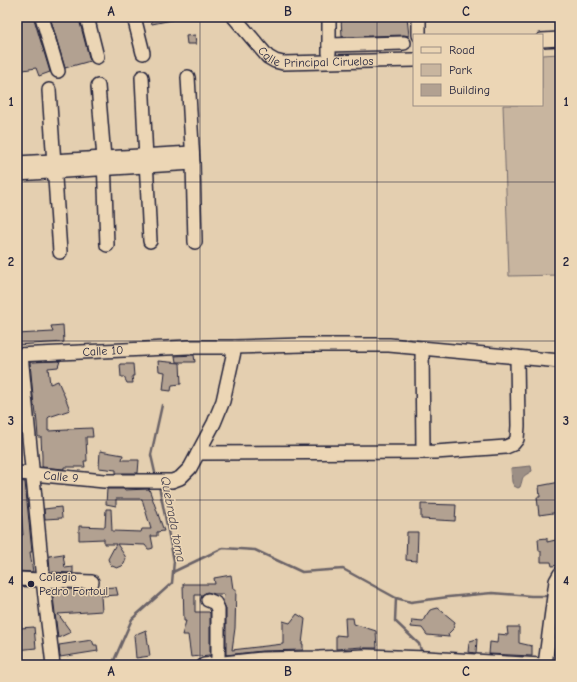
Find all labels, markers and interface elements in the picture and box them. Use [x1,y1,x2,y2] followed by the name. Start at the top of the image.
[107,4,115,19] text: A
[284,4,292,19] text: B
[462,4,470,19] text: C
[413,34,543,106] legend
[449,43,475,57] text: Road
[255,44,374,70] street label: Calle Principal Ciruelos
[449,63,472,77] text: Park
[449,83,490,97] text: Building
[8,94,14,109] text: 1
[563,94,569,109] text: 1
[8,254,14,269] text: 2
[563,254,569,269] text: 2
[82,343,124,359] street label: Calle 10
[8,413,14,428] text: 3
[563,413,569,428] text: 3
[43,468,79,485] street label: Calle 9
[158,475,189,564] water label: Quebrada toma
[39,570,108,598] place label: Colegio Pedro Fortoul
[8,573,14,588] text: 4
[563,573,569,588] text: 4
[26,579,36,589] marker: Colegio Pedro Fortoul
[107,664,115,679] text: A
[284,664,292,679] text: B
[462,664,470,679] text: C

